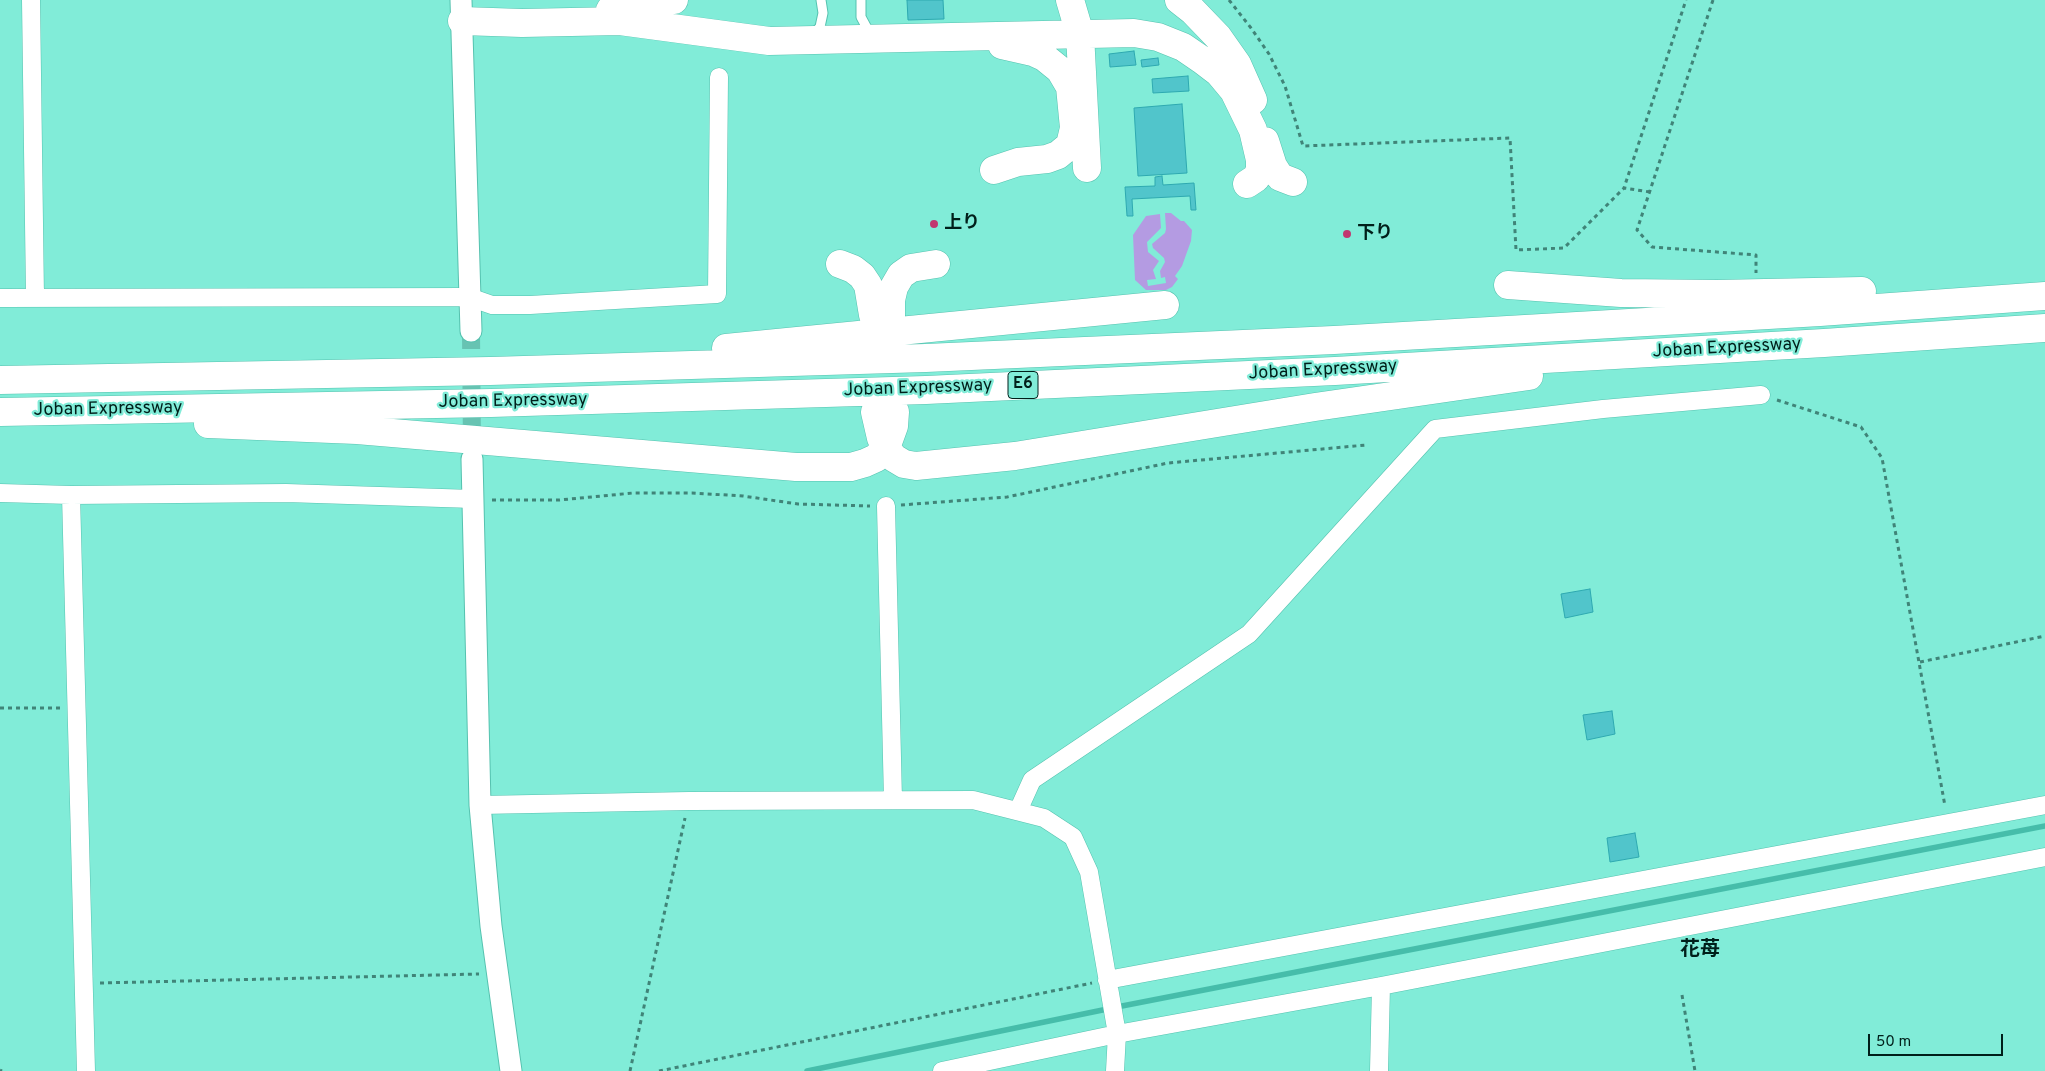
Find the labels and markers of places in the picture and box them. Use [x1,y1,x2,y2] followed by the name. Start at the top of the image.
[944,213,980,235] place label: 上り
[928,218,940,230] marker: 上り
[1357,223,1393,245] place label: 下り
[1341,228,1353,240] marker: 下り

